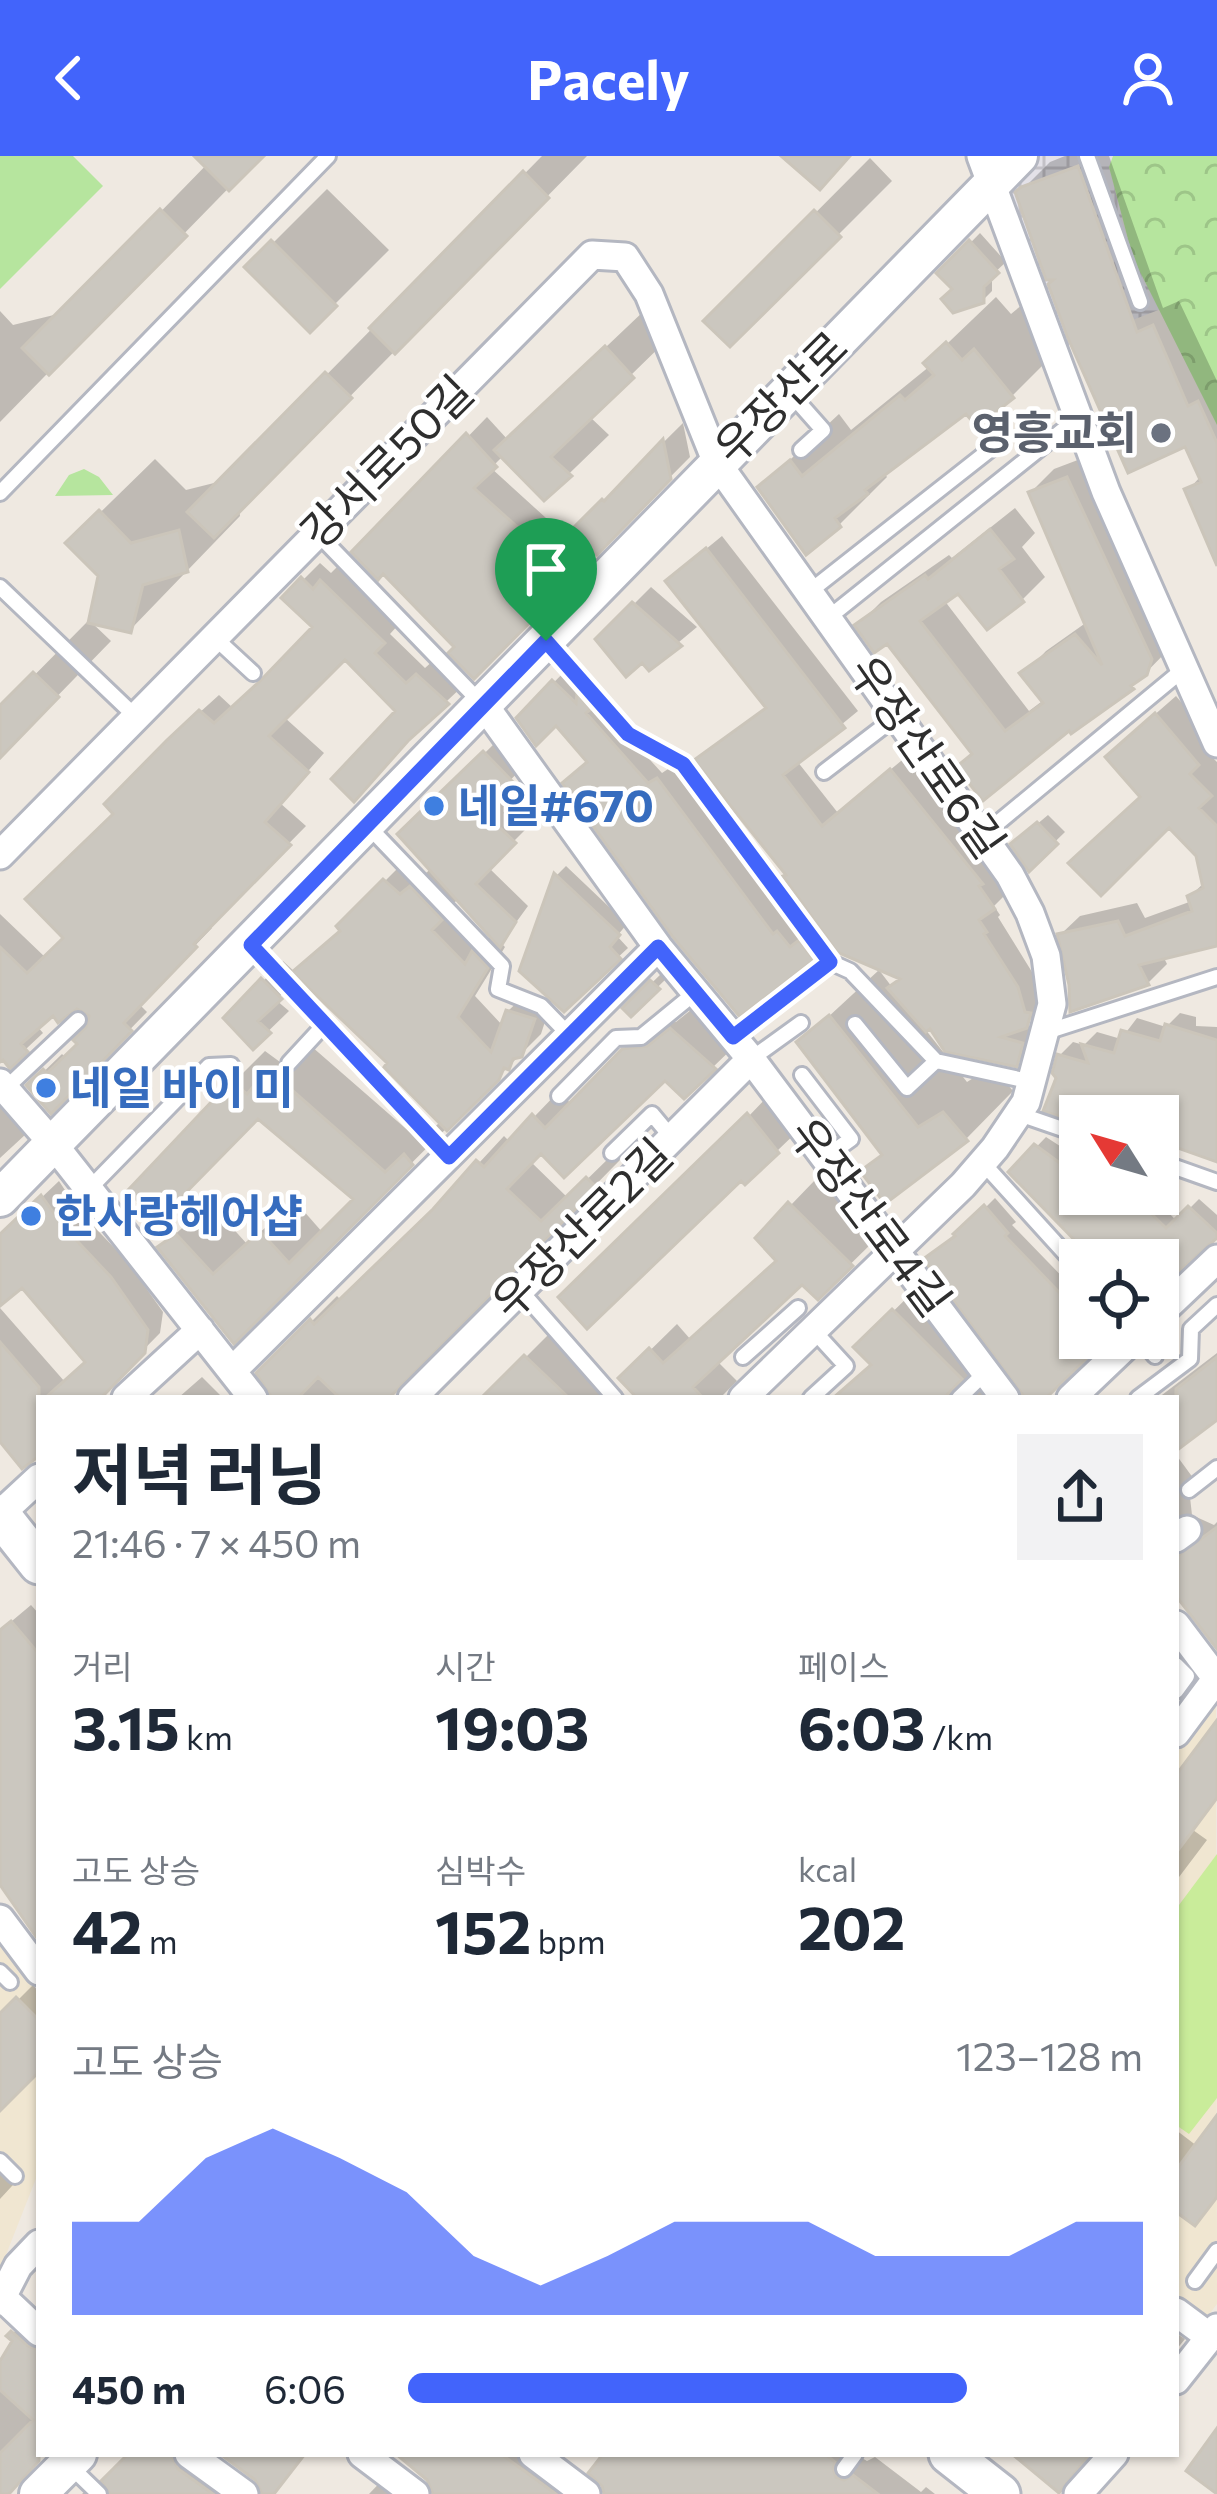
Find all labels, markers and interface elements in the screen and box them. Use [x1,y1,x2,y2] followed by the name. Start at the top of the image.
[36,45,102,111] icon: back
[527,45,690,111] text: Pacely
[1115,45,1181,111] icon: person
[701,318,857,474] street label: 우장산로
[288,363,483,558] street label: 강서로50길
[971,403,1137,458] place label: 영흥교회
[1148,420,1174,446] marker: 영흥교회
[495,518,597,641] pin
[513,536,579,602] icon: arrive
[839,644,1019,867] street label: 우장산로6길
[458,776,654,831] place label: 네일#670
[421,793,447,819] marker: 네일#670
[70,1058,294,1113] place label: 네일 바이 미
[33,1075,59,1101] marker: 네일 바이 미
[1059,1095,1179,1215] north arrow
[1059,1095,1179,1359] map controls
[780,1105,964,1325] street label: 우장산로4길
[479,1126,682,1329] street label: 우장산로2길
[55,1186,303,1241] place label: 한사랑헤어샵
[18,1203,44,1229] marker: 한사랑헤어샵
[1059,1239,1179,1359] button: locate
[72,1432,328,1513] text: 저녁 러닝
[1017,1434,1143,1560] button: share
[72,1518,361,1566] text: 21:46 · 7 × 450 m
[72,1645,133,1686] text: 거리
[435,1645,496,1686] text: 시간
[798,1645,889,1686] text: 페이스
[72,1689,180,1762] text: 3.15
[435,1689,590,1762] text: 19:03
[798,1689,925,1762] text: 6:03
[180,1716,233,1757] text: km
[925,1716,993,1757] text: /km
[798,1848,857,1889] text: kcal
[72,1849,200,1890] text: 고도 상승
[435,1849,526,1890] text: 심박수
[798,1889,905,1962] text: 202
[72,1893,143,1966] text: 42
[435,1893,531,1966] text: 152
[143,1920,178,1961] text: m
[531,1920,605,1961] text: bpm
[956,2031,1143,2079] text: 123–128 m
[72,2036,223,2084] text: 고도 상승
[72,2364,186,2412] text: 450 m
[264,2364,346,2412] text: 6:06

